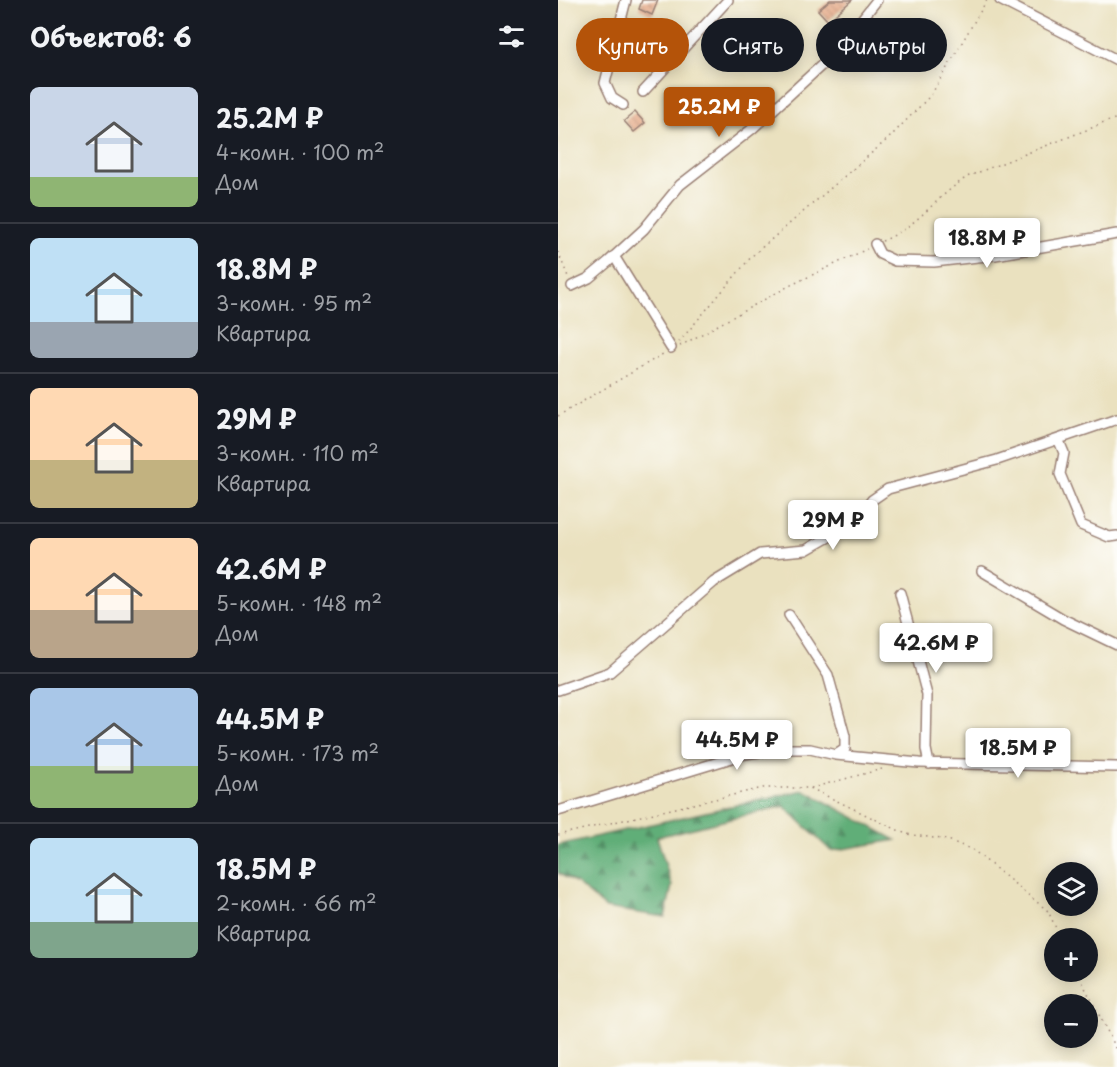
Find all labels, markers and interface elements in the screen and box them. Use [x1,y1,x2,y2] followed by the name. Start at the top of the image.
[30,17,192,56] text: Объектов: 6
[576,18,689,72] chip: Купить
[701,18,804,72] chip: Снять
[816,18,947,72] chip: Фильтры
[495,20,528,53] icon: filters
[664,87,774,138] pin: 25.2M ₽
[678,91,760,121] text: 25.2M ₽
[216,98,323,137] text: 25.2M ₽
[78,111,150,183] icon: home
[216,137,384,167] text: 4-комн. · 100 m²
[216,167,259,197] text: Дом
[932,218,1042,269] pin: 18.8M ₽
[948,222,1026,252] text: 18.8M ₽
[216,249,317,288] text: 18.8M ₽
[78,262,150,334] icon: home
[216,288,372,318] text: 3-комн. · 95 m²
[216,318,310,348] text: Квартира
[216,399,297,438] text: 29M ₽
[78,412,150,484] icon: home
[216,438,379,468] text: 3-комн. · 110 m²
[216,468,310,498] text: Квартира
[791,500,875,551] pin: 29M ₽
[802,504,864,534] text: 29M ₽
[216,549,326,588] text: 42.6M ₽
[78,562,150,634] icon: home
[216,588,382,618] text: 5-комн. · 148 m²
[216,618,259,648] text: Дом
[881,623,991,674] pin: 42.6M ₽
[894,627,978,657] text: 42.6M ₽
[216,699,324,738] text: 44.5M ₽
[78,712,150,784] icon: home
[682,720,792,771] pin: 44.5M ₽
[695,724,779,754] text: 44.5M ₽
[963,728,1073,779] pin: 18.5M ₽
[979,732,1057,762] text: 18.5M ₽
[216,738,379,768] text: 5-комн. · 173 m²
[216,768,259,798] text: Дом
[216,849,316,888] text: 18.5M ₽
[78,862,150,934] icon: home
[1044,862,1098,1048] map controls
[1044,862,1098,916] button: layers
[216,888,377,918] text: 2-комн. · 66 m²
[216,918,310,948] text: Квартира
[1044,928,1098,982] button: +
[1044,994,1098,1048] button: −

